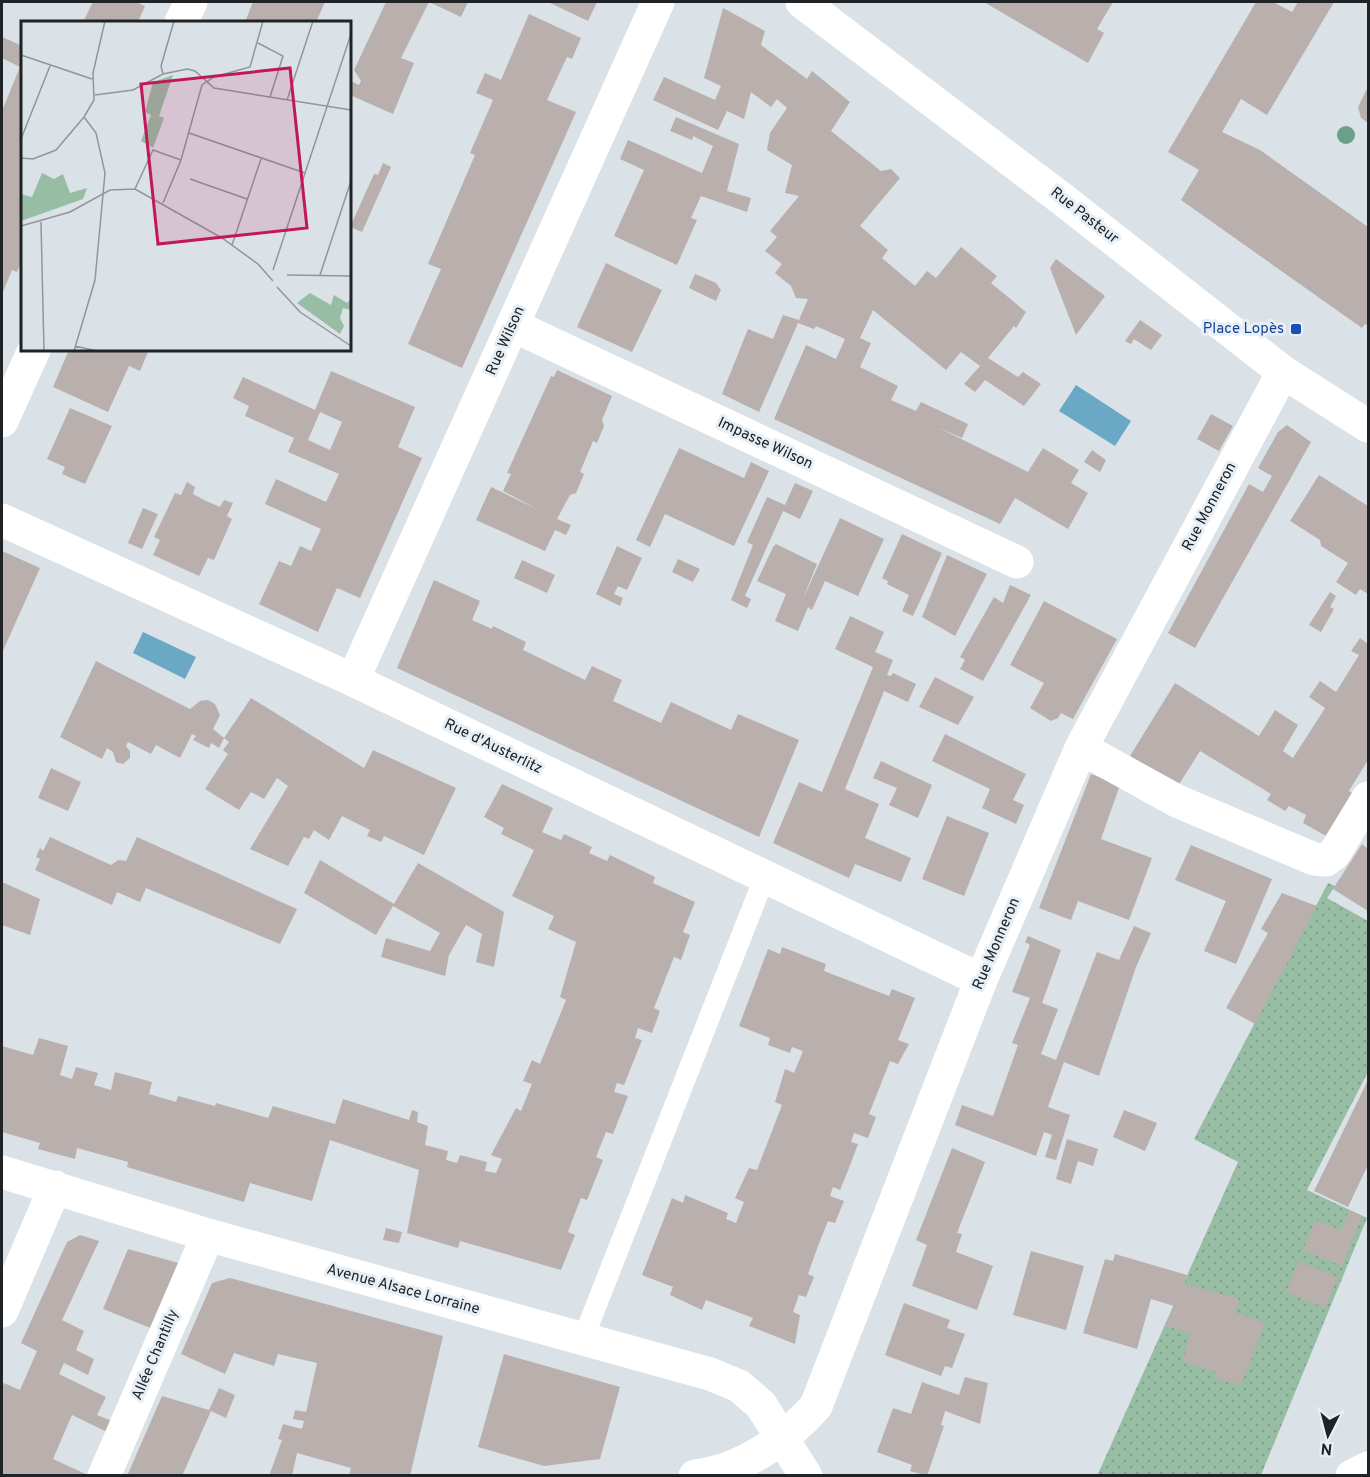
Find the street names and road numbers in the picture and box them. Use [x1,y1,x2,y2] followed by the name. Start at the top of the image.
[1046,183,1122,249] street label: Rue Pasteur
[482,304,530,378] street label: Rue Wilson
[714,414,816,474] street label: Impasse Wilson
[1179,459,1241,555] street label: Rue Monneron
[441,715,545,779] street label: Rue d'Austerlitz
[969,895,1025,993] street label: Rue Monneron
[324,1260,482,1320] street label: Avenue Alsace Lorraine
[128,1306,184,1403] street label: Allée Chantilly

